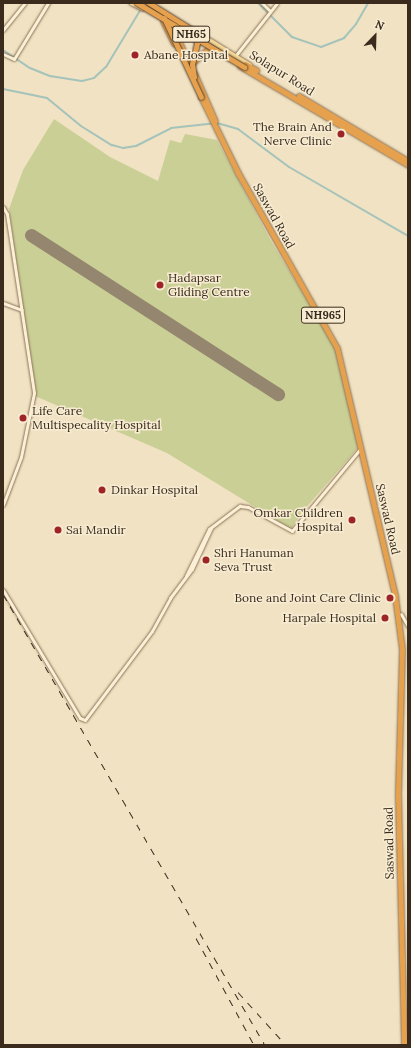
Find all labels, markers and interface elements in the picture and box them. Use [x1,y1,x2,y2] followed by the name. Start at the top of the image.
[355,16,395,56] north arrow
[373,17,386,33] text: N
[172,25,210,43] road number: NH65
[247,47,317,99] street label: Solapur Road
[144,48,228,62] place label: Abane Hospital
[129,49,141,61] marker: Abane Hospital
[253,120,332,148] place label: The Brain And Nerve Clinic
[335,128,347,140] marker: The Brain And Nerve Clinic
[250,181,298,251] street label: Saswad Road
[168,271,250,299] place label: Hadapsar Gliding Centre
[155,280,165,290] marker: Hadapsar Gliding Centre
[301,306,345,324] road number: NH965
[32,404,161,432] place label: Life Care Multispecality Hospital
[17,412,29,424] marker: Life Care Multispecality Hospital
[373,482,403,556] street label: Saswad Road
[111,483,198,497] place label: Dinkar Hospital
[96,484,108,496] marker: Dinkar Hospital
[253,506,343,534] place label: Omkar Children Hospital
[346,514,358,526] marker: Omkar Children Hospital
[66,523,126,537] place label: Sai Mandir
[53,525,63,535] marker: Sai Mandir
[214,546,294,574] place label: Shri Hanuman Seva Trust
[201,555,211,565] marker: Shri Hanuman Seva Trust
[235,591,381,605] place label: Bone and Joint Care Clinic
[384,592,396,604] marker: Bone and Joint Care Clinic
[283,611,376,625] place label: Harpale Hospital
[379,612,391,624] marker: Harpale Hospital
[381,807,397,879] street label: Saswad Road

